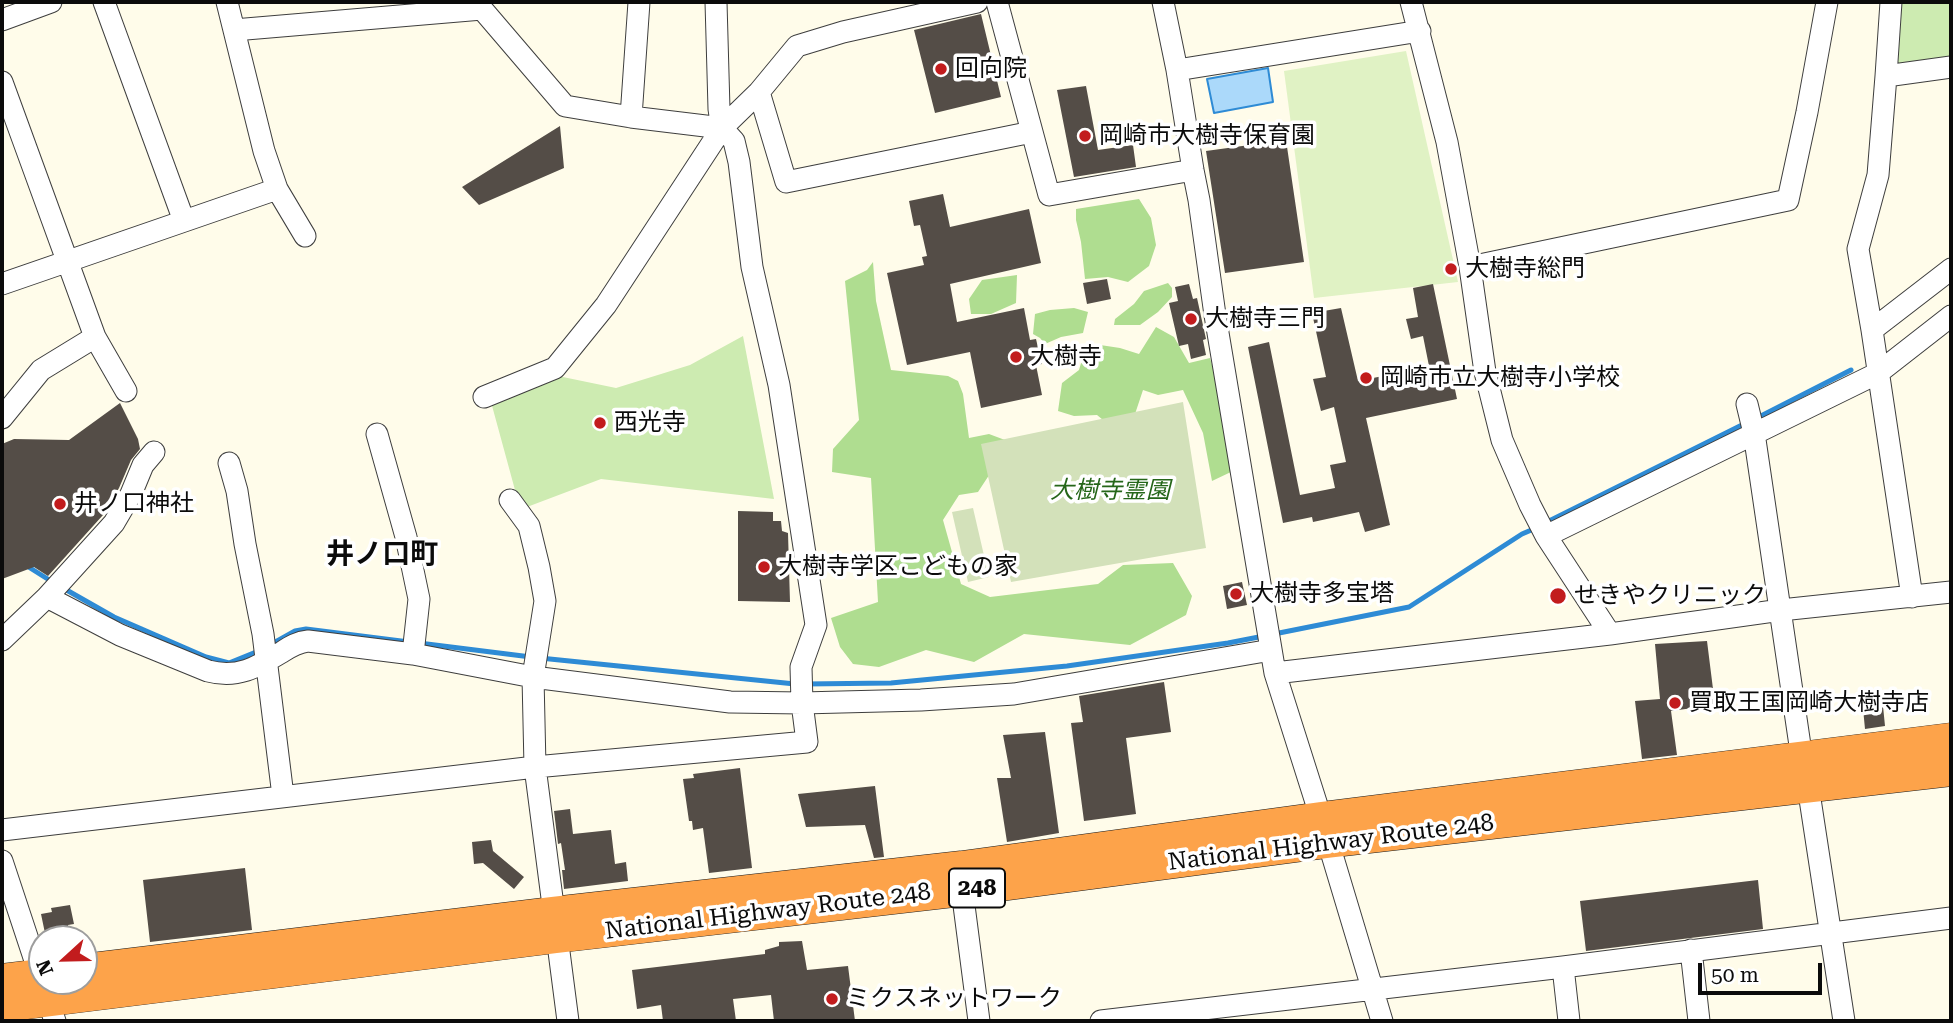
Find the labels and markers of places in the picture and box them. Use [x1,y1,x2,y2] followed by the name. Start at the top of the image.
[955,55,1027,83] place label: 回向院
[933,61,949,77] marker: 回向院
[1099,122,1315,150] place label: 岡崎市大樹寺保育園
[1077,128,1093,144] marker: 岡崎市大樹寺保育園
[1465,255,1585,283] place label: 大樹寺総門
[1443,261,1459,277] marker: 大樹寺総門
[1205,305,1325,333] place label: 大樹寺三門
[1183,311,1199,327] marker: 大樹寺三門
[1030,343,1102,371] place label: 大樹寺
[1008,349,1024,365] marker: 大樹寺
[1380,364,1620,392] place label: 岡崎市立大樹寺小学校
[1358,370,1374,386] marker: 岡崎市立大樹寺小学校
[614,409,686,437] place label: 西光寺
[592,415,608,431] marker: 西光寺
[74,490,194,518] place label: 井ノ口神社
[52,496,68,512] marker: 井ノ口神社
[778,553,1018,581] place label: 大樹寺学区こどもの家
[756,559,772,575] marker: 大樹寺学区こどもの家
[1250,580,1394,608] place label: 大樹寺多宝塔
[1574,582,1766,610] place label: せきやクリニック
[1228,586,1244,602] marker: 大樹寺多宝塔
[1548,586,1568,606] marker: せきやクリニック
[1689,689,1929,717] place label: 買取王国岡崎大樹寺店
[1667,695,1683,711] marker: 買取王国岡崎大樹寺店
[846,985,1062,1013] place label: ミクスネットワーク
[824,991,840,1007] marker: ミクスネットワーク

